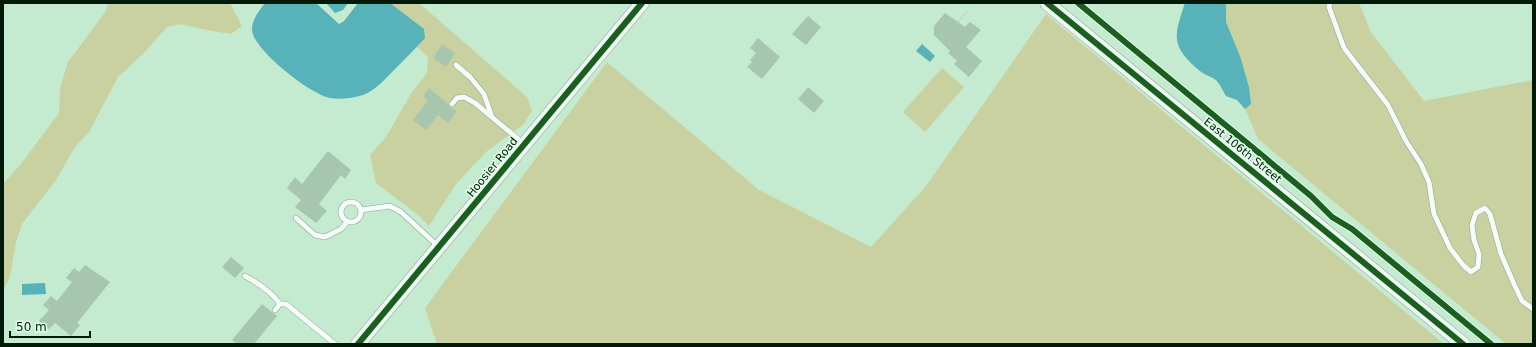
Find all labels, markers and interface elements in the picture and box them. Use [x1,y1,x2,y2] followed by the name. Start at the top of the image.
[1201,115,1285,186] street label: East 106th Street
[464,135,520,200] street label: Hoosier Road
[10,313,90,339] scale bar
[16,320,47,334] text: 50 m

